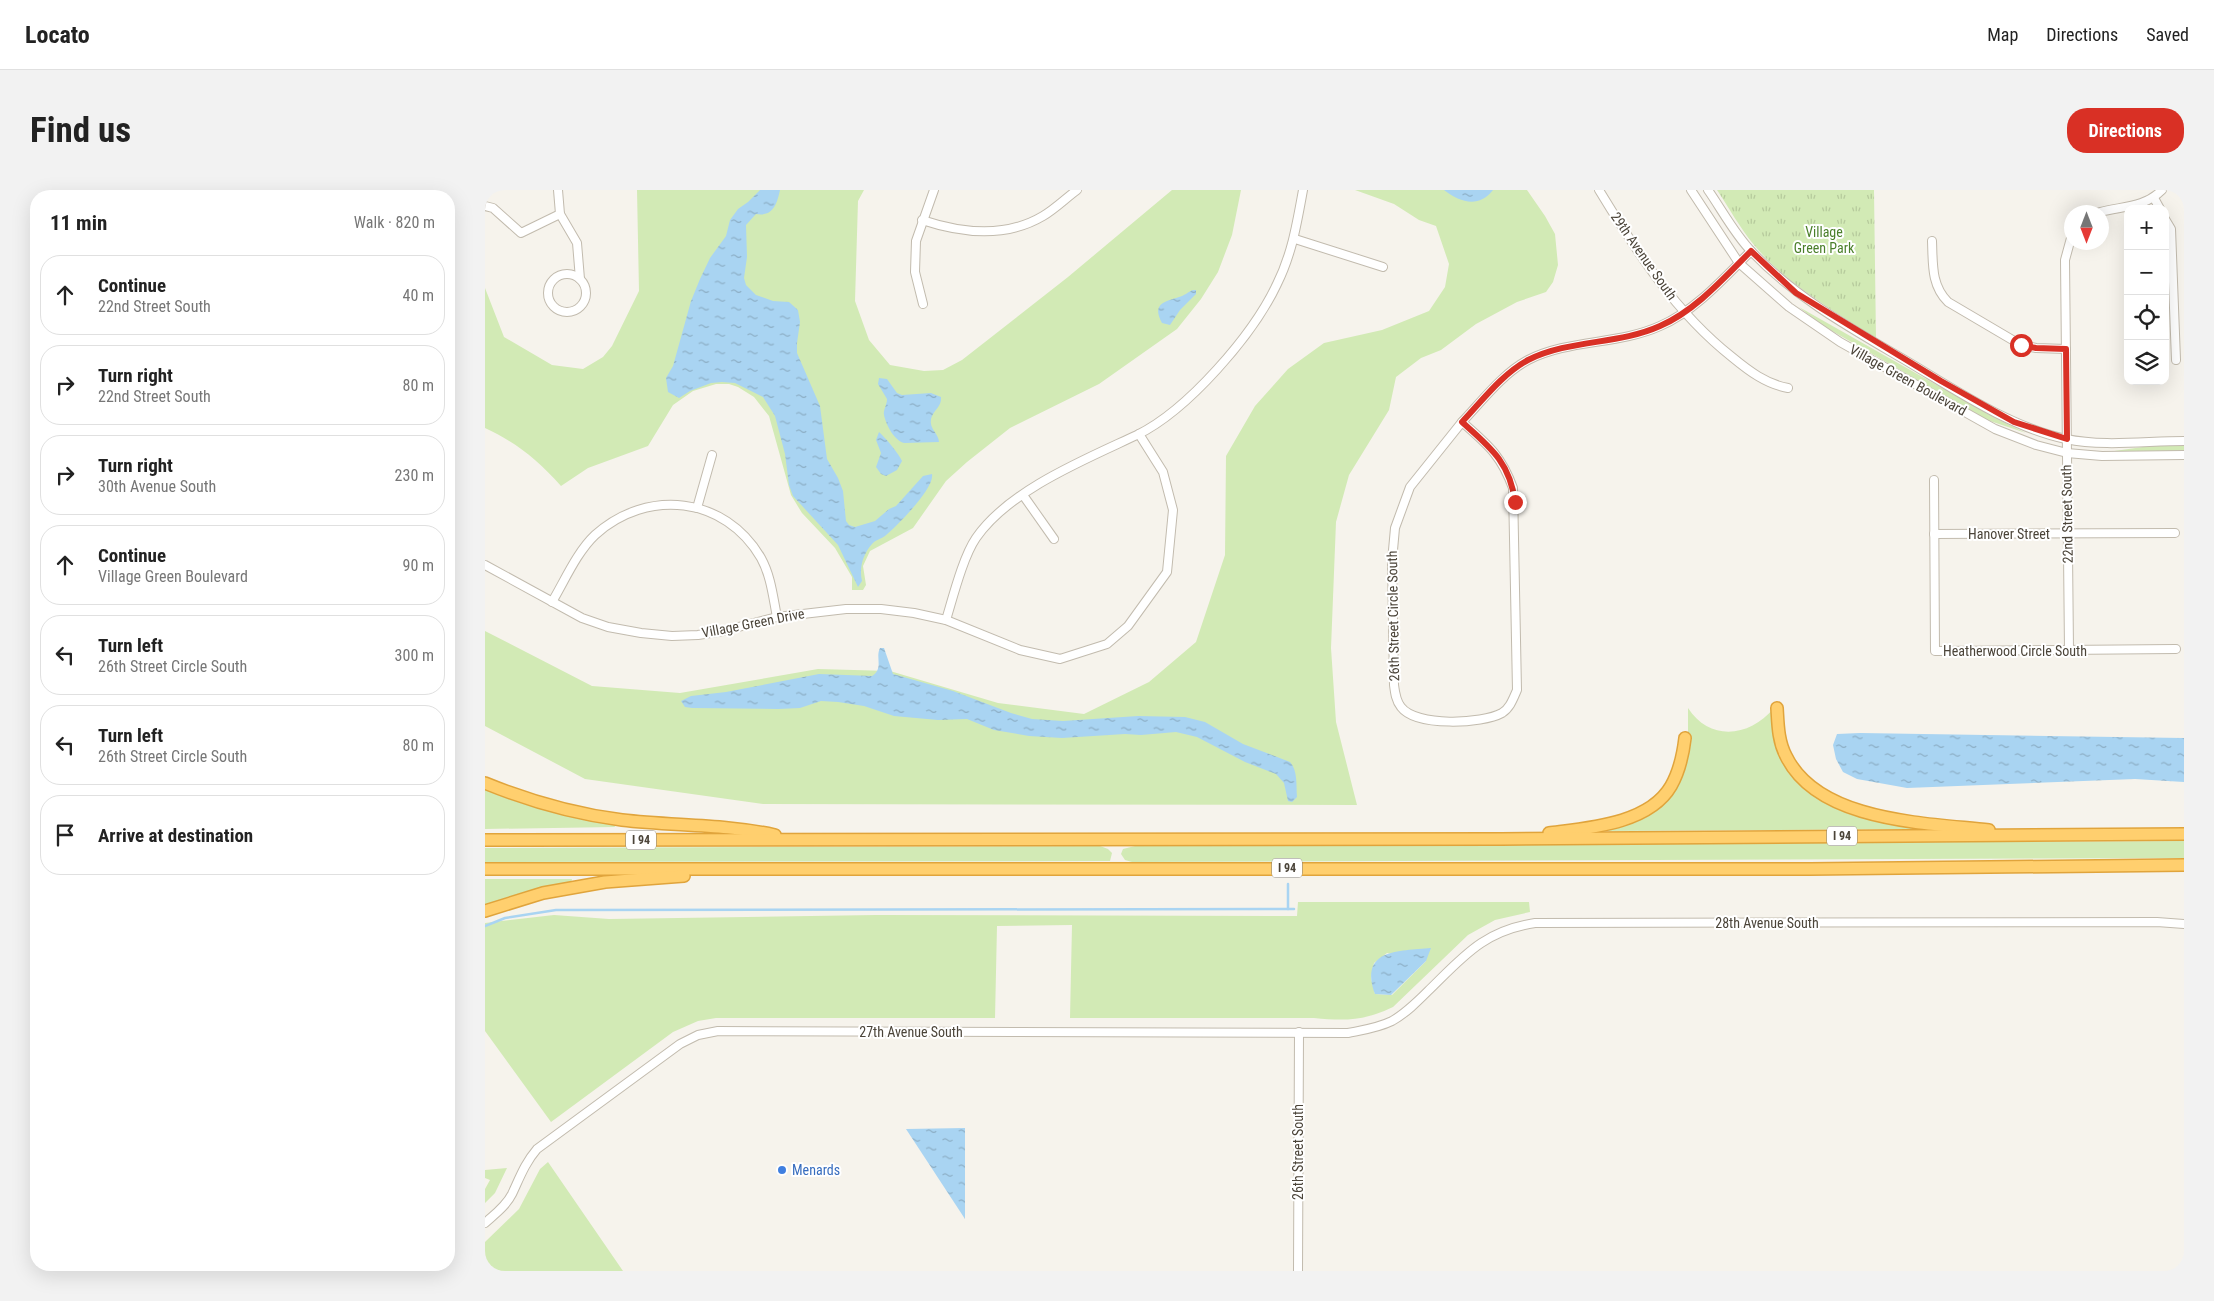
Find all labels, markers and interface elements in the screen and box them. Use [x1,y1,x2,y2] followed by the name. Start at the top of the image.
[25,21,90,49] text: Locato
[1987,24,2018,45] text: Map
[2046,24,2118,45] text: Directions
[2146,24,2189,45] text: Saved
[2067,108,2184,153] button: Directions
[30,110,131,151] text: Find us
[2064,205,2109,250] north arrow
[2124,205,2169,385] map controls
[2124,205,2169,250] button: +
[1608,209,1680,303] street label: 29th Avenue South
[50,211,107,235] text: 11 min
[354,213,435,232] text: Walk · 820 m
[1794,224,1855,256] park label: Village Green Park
[2124,250,2169,295] button: −
[98,274,166,297] text: Continue
[51,281,79,309] icon: ahead
[402,286,434,305] text: 40 m
[2124,295,2169,340] button: locate
[98,297,211,316] text: 22nd Street South
[2010,334,2033,357] route start
[2124,340,2169,385] button: layers
[1847,341,1969,419] street label: Village Green Boulevard
[98,364,173,387] text: Turn right
[51,371,79,399] icon: right
[402,376,434,395] text: 80 m
[98,387,211,406] text: 22nd Street South
[98,454,173,477] text: Turn right
[51,461,79,489] icon: right
[2058,464,2076,564] street label: 22nd Street South
[395,466,434,485] text: 230 m
[98,477,216,496] text: 30th Avenue South
[1504,491,1527,514] route end
[1968,526,2050,542] street label: Hanover Street
[98,544,166,567] text: Continue
[51,551,79,579] icon: ahead
[1384,551,1402,681] street label: 26th Street Circle South
[402,556,434,575] text: 90 m
[98,567,248,586] text: Village Green Boulevard
[700,605,806,641] street label: Village Green Drive
[98,634,163,657] text: Turn left
[51,641,79,669] icon: left
[1943,643,2087,659] street label: Heatherwood Circle South
[395,646,434,665] text: 300 m
[98,657,247,676] text: 26th Street Circle South
[98,724,163,747] text: Turn left
[51,731,79,759] icon: left
[402,736,434,755] text: 80 m
[98,747,247,766] text: 26th Street Circle South
[51,821,79,849] icon: arrive
[98,824,253,847] text: Arrive at destination
[1827,826,1857,846] road number: I 94
[626,830,656,850] road number: I 94
[1272,858,1302,878] road number: I 94
[1715,915,1819,931] street label: 28th Avenue South
[859,1024,963,1040] street label: 27th Avenue South
[1290,1104,1306,1200] street label: 26th Street South
[792,1162,840,1178] place label: Menards
[776,1164,788,1176] marker: Menards

